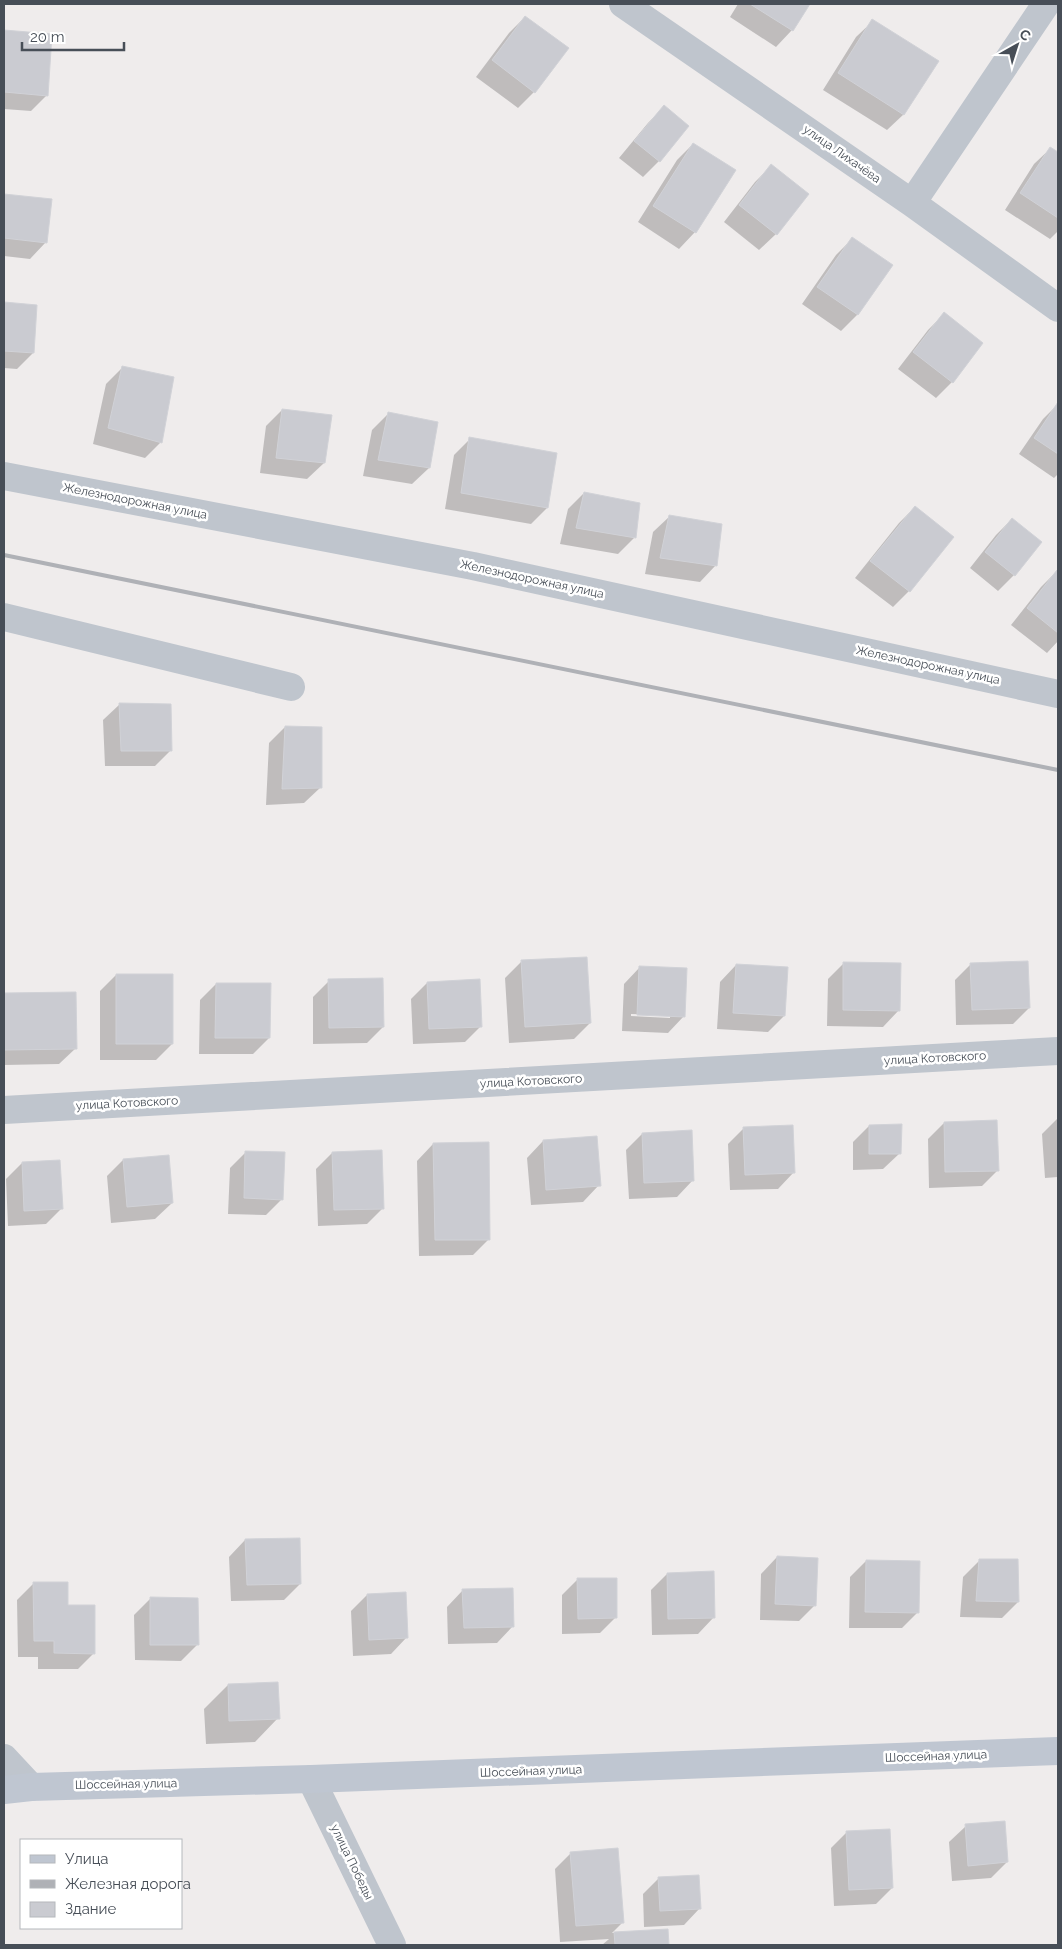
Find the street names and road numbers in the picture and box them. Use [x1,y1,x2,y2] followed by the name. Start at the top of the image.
[800,122,884,186] street label: улица Лихачёва
[62,480,208,522] street label: Железнодорожная улица
[459,557,605,601] street label: Железнодорожная улица
[855,643,1001,687] street label: Железнодорожная улица
[884,1048,986,1068] street label: улица Котовского
[480,1071,582,1091] street label: улица Котовского
[76,1093,178,1113] street label: улица Котовского
[885,1747,987,1765] street label: Шоссейная улица
[480,1762,582,1780] street label: Шоссейная улица
[75,1776,177,1792] street label: Шоссейная улица
[328,1822,376,1902] street label: улица Победы

